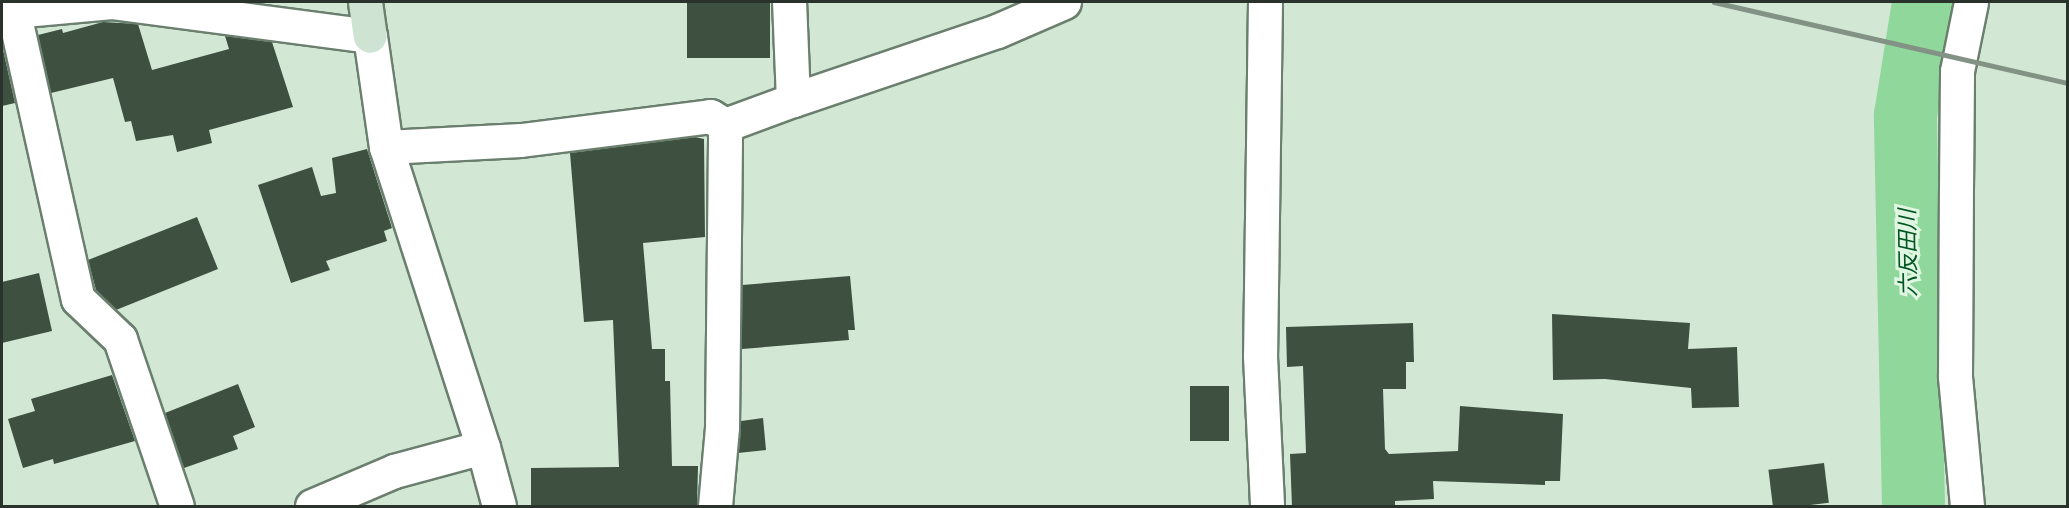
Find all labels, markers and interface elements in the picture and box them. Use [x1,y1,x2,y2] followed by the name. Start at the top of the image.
[1894,209,1922,297] water label: 六反田川

